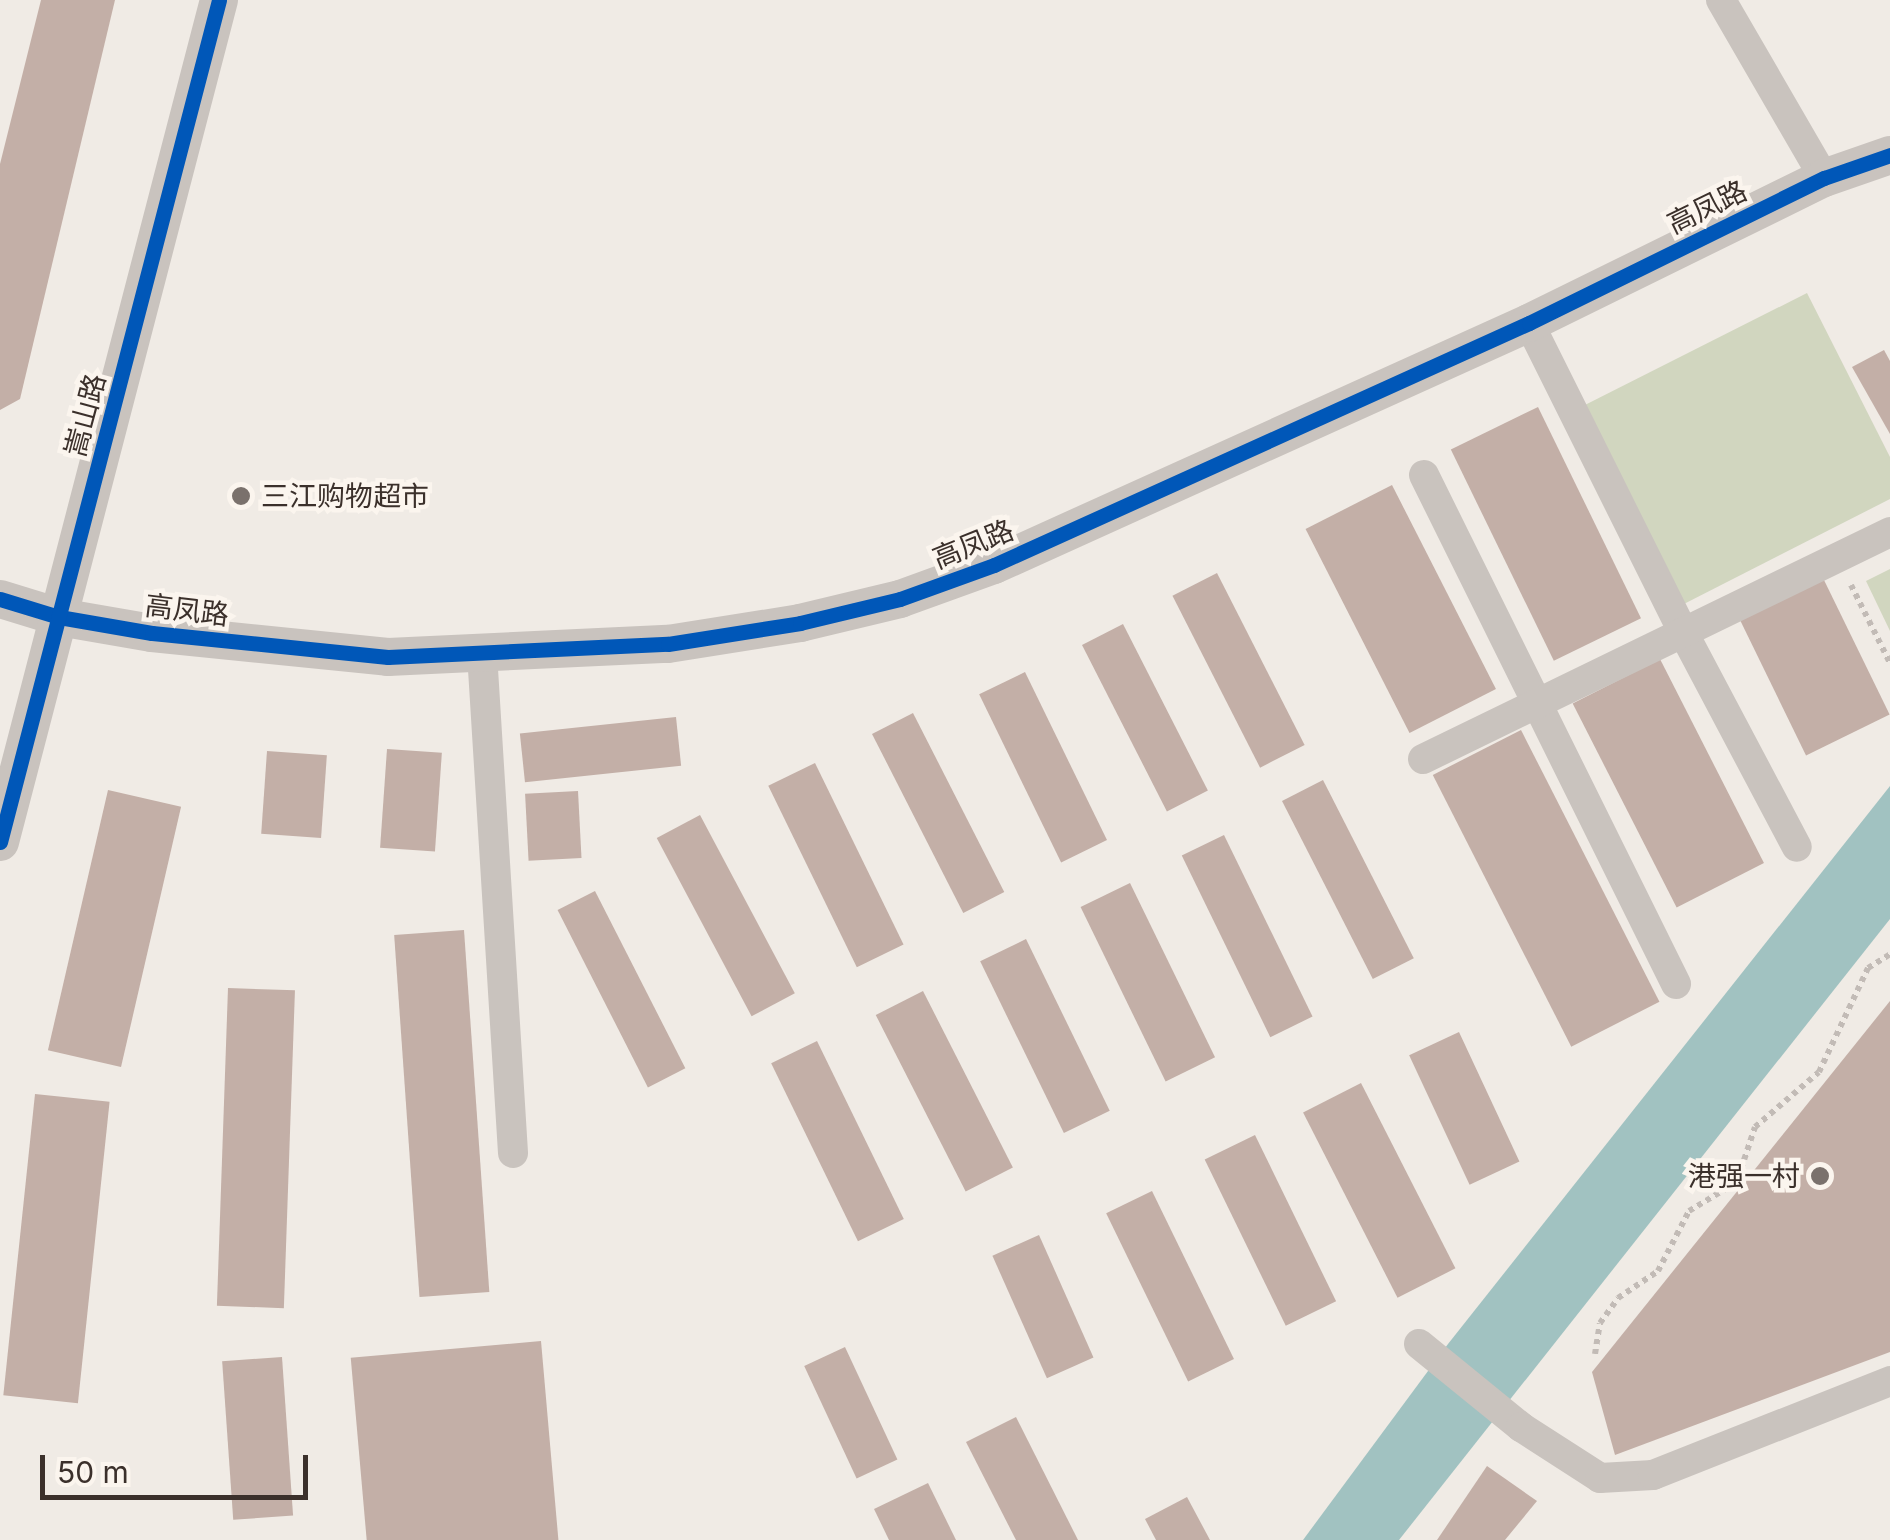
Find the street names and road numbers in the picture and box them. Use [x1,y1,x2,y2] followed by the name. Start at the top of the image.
[1662,173,1752,241] street label: 高凤路
[58,370,112,460] street label: 嵩山路
[928,513,1018,575] street label: 高凤路
[143,588,231,632] street label: 高凤路

